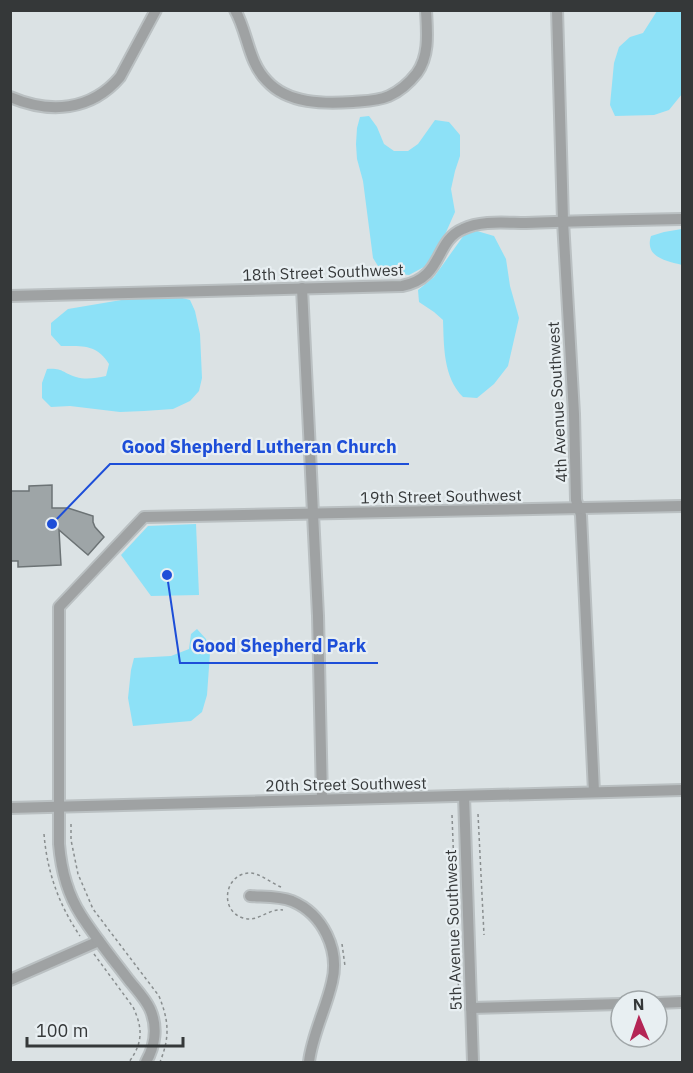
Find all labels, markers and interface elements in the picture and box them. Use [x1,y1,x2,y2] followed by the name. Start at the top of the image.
[242,259,404,285] street label: 18th Street Southwest
[543,321,571,483] street label: 4th Avenue Southwest
[110,428,409,464] callout: Good Shepherd Lutheran Church
[121,435,397,458] text: Good Shepherd Lutheran Church
[360,485,522,507] street label: 19th Street Southwest
[180,627,378,663] callout: Good Shepherd Park
[192,634,367,657] text: Good Shepherd Park
[265,773,427,795] street label: 20th Street Southwest
[440,849,466,1011] street label: 5th Avenue Southwest
[609,989,669,1049] north arrow
[632,994,645,1014] text: N
[27,1010,183,1048] scale bar
[36,1019,88,1042] text: 100 m

